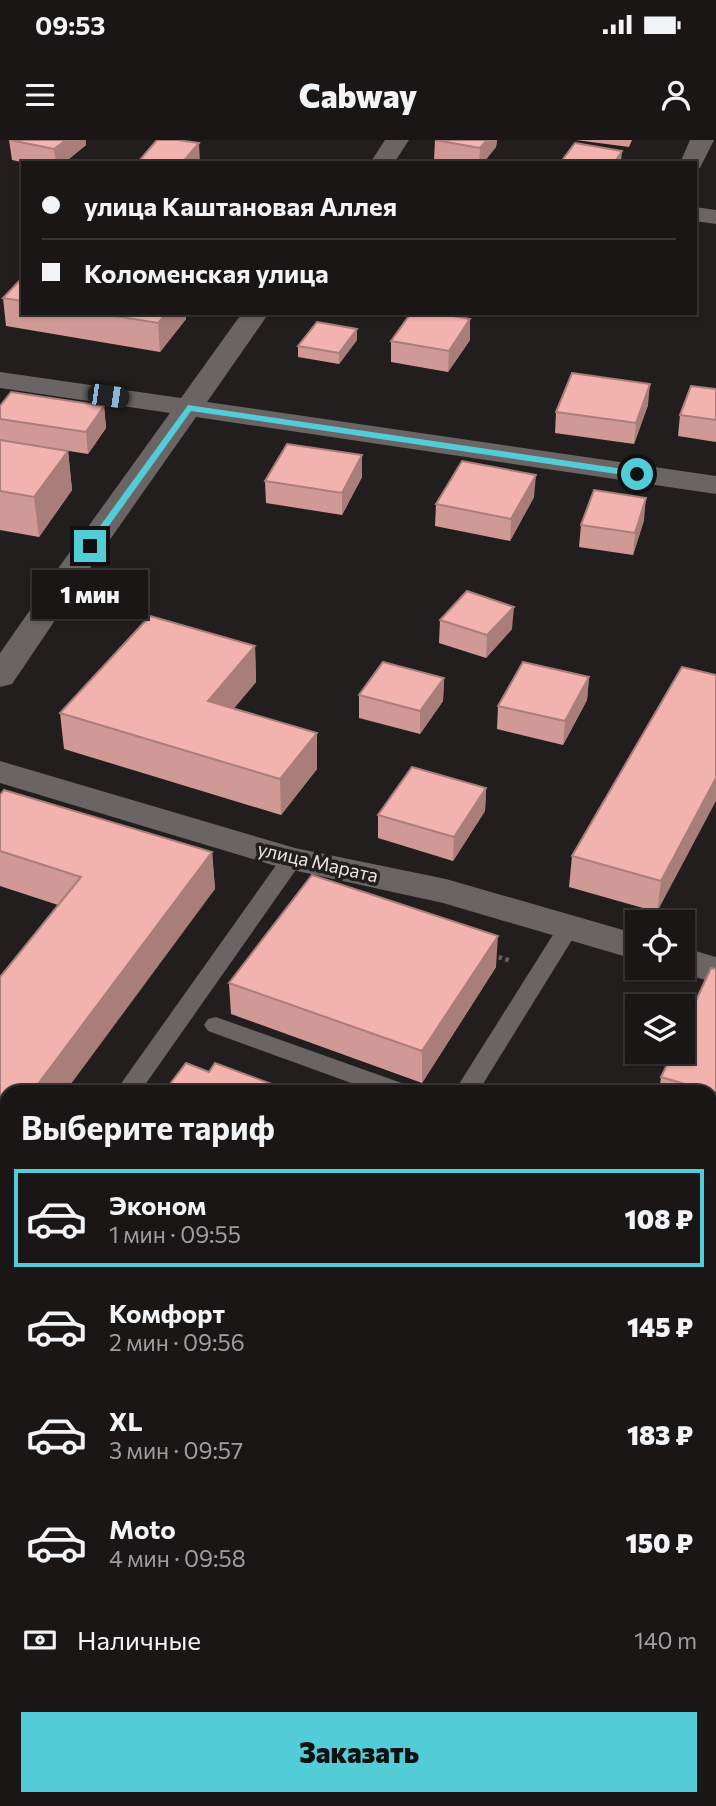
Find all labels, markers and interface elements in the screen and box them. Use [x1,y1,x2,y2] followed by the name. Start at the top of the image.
[35,9,106,40] text: 09:53
[299,75,417,115] text: Cabway
[21,76,59,114] icon: menu
[657,76,695,114] icon: person
[84,190,397,221] text: улица Каштановая Аллея
[84,257,329,288] text: Коломенская улица
[86,383,131,409] car
[621,458,653,490] route start
[74,530,106,562] route end
[32,570,148,620] callout: 1 мин
[60,580,120,608] text: 1 мин
[255,836,381,887] street label: улица Марата
[625,910,695,1064] map controls
[625,910,695,980] button: locate
[625,994,695,1064] button: layers
[21,1107,275,1147] text: Выберите тариф
[25,1187,88,1250] icon: car
[109,1189,206,1220] text: Эконом
[625,1203,693,1234] text: 108 ₽
[109,1220,241,1248] text: 1 мин · 09:55
[25,1295,88,1358] icon: car
[109,1297,225,1328] text: Комфорт
[627,1311,693,1342] text: 145 ₽
[109,1328,245,1356] text: 2 мин · 09:56
[25,1403,88,1466] icon: car
[109,1405,143,1436] text: XL
[627,1419,693,1450] text: 183 ₽
[109,1436,243,1464] text: 3 мин · 09:57
[25,1511,88,1574] icon: car
[109,1513,176,1544] text: Moto
[626,1527,693,1558] text: 150 ₽
[109,1544,246,1572] text: 4 мин · 09:58
[21,1621,59,1659] icon: cash
[77,1624,201,1655] text: Наличные
[634,1626,697,1654] text: 140 m
[21,1712,697,1792] button: Заказать

